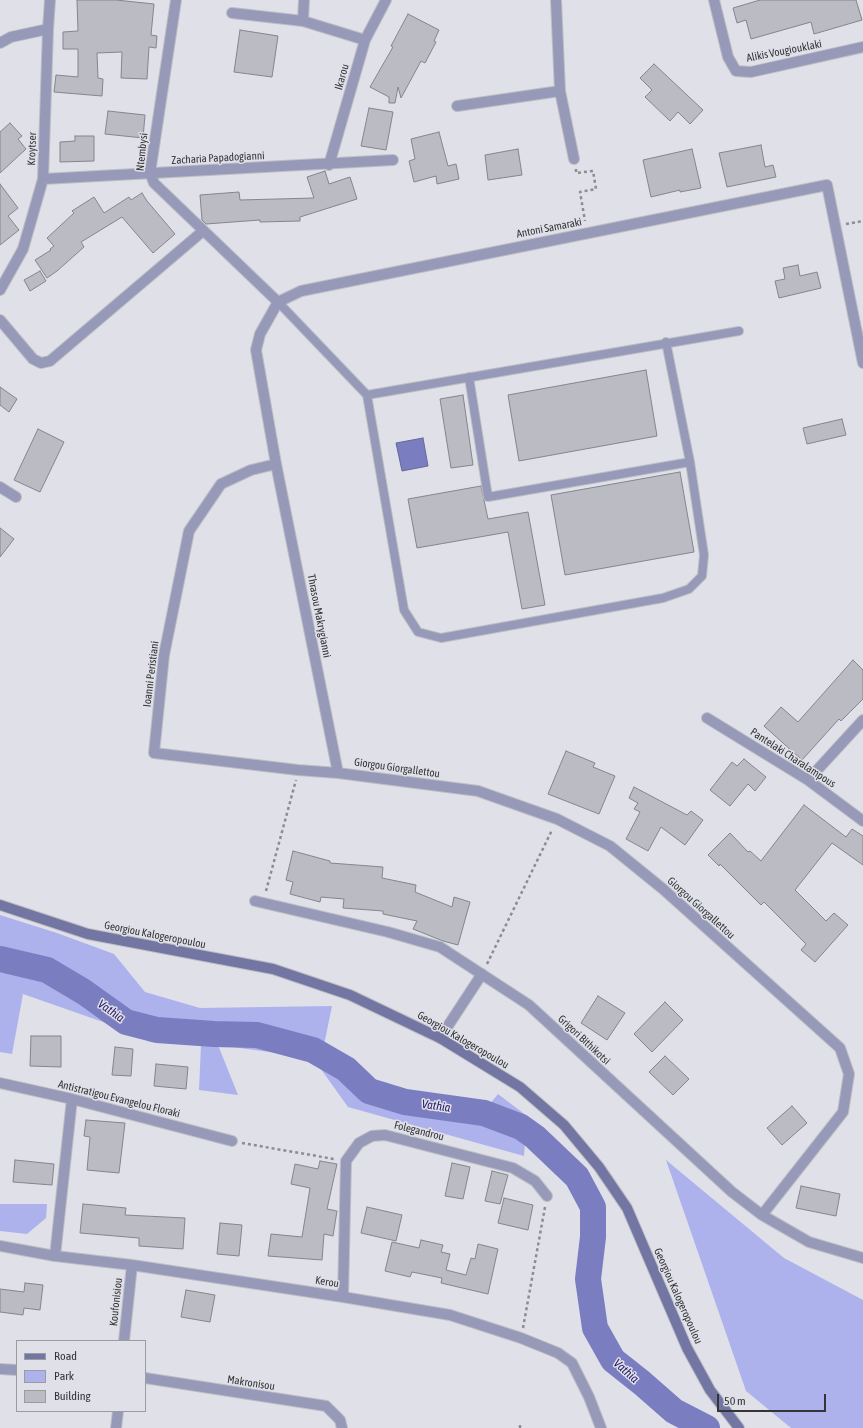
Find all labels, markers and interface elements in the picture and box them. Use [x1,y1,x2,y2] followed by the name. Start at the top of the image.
[745,37,823,65] street label: Alikis Vougiouklaki
[332,62,352,92] street label: Ikarou
[25,132,39,166] street label: Kroytser
[133,132,151,172] street label: Ntembysi
[171,149,265,167] street label: Zacharia Papadogianni
[515,215,583,241] street label: Antoni Samaraki
[304,573,334,659] street label: Thrasou Makrygianni
[140,640,162,708] street label: Ioanni Peristiani
[748,725,838,791] street label: Pantelaki Charalampous
[353,755,441,781] street label: Giorgou Giorgallettou
[664,874,738,942] street label: Giorgou Giorgallettou
[103,919,207,951] street label: Georgiou Kalogeropoulou
[95,997,127,1025] water label: Vathia
[415,1008,511,1072] street label: Georgiou Kalogeropoulou
[555,1012,613,1068] street label: Grigori Bithikotsi
[57,1077,181,1121] street label: Antistratigou Evangelou Floraki
[421,1097,451,1115] water label: Vathia
[393,1118,445,1144] street label: Folegandrou
[651,1246,705,1346] street label: Georgiou Kalogeropoulou
[314,1274,340,1290] street label: Kerou
[107,1277,125,1327] street label: Koufonisiou
[16,1340,146,1412] legend
[54,1349,77,1363] text: Road
[611,1356,641,1386] water label: Vathia
[54,1369,74,1383] text: Park
[226,1373,276,1393] street label: Makronisou
[719,1386,828,1412] scale bar
[54,1389,91,1403] text: Building
[724,1394,746,1408] text: 50 m

